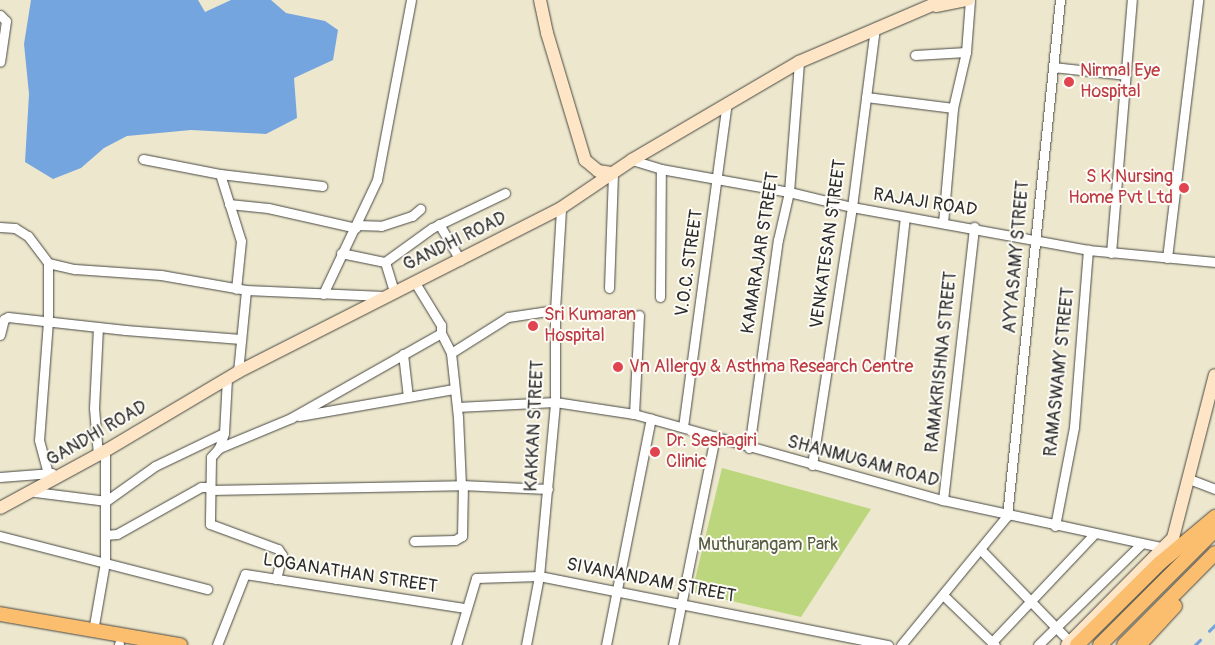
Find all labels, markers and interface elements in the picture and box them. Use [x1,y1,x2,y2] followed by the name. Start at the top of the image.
[1080,61,1160,104] place label: Nirmal Eye Hospital
[1062,75,1076,89] marker: Nirmal Eye Hospital
[806,158,852,330] street label: VENKATESAN STREET
[1068,167,1173,210] place label: S K Nursing Home Pvt Ltd
[738,171,784,335] street label: KAMARAJAR STREET
[1000,180,1034,334] street label: AYYASAMY STREET
[1177,181,1191,195] marker: S K Nursing Home Pvt Ltd
[872,184,978,222] street label: RAJAJI ROAD
[400,208,510,276] street label: GANDHI ROAD
[672,208,708,318] street label: V.O.C. STREET
[922,270,962,454] street label: RAMAKRISHNA STREET
[1040,286,1080,458] street label: RAMASWAMY STREET
[544,305,636,348] place label: Sri Kumaran Hospital
[526,319,540,333] marker: Sri Kumaran Hospital
[629,356,913,378] place label: Vn Allergy & Asthma Research Centre
[521,360,549,492] street label: KAKKAN STREET
[611,360,625,374] marker: Vn Allergy & Asthma Research Centre
[43,397,151,471] street label: GANDHI ROAD
[666,431,757,474] place label: Dr. Seshagiri Clinic
[785,431,941,493] street label: SHANMUGAM ROAD
[648,445,662,459] marker: Dr. Seshagiri Clinic
[698,534,838,556] park label: Muthurangam Park
[261,550,439,598] street label: LOGANATHAN STREET
[564,554,738,608] street label: SIVANANDAM STREET

